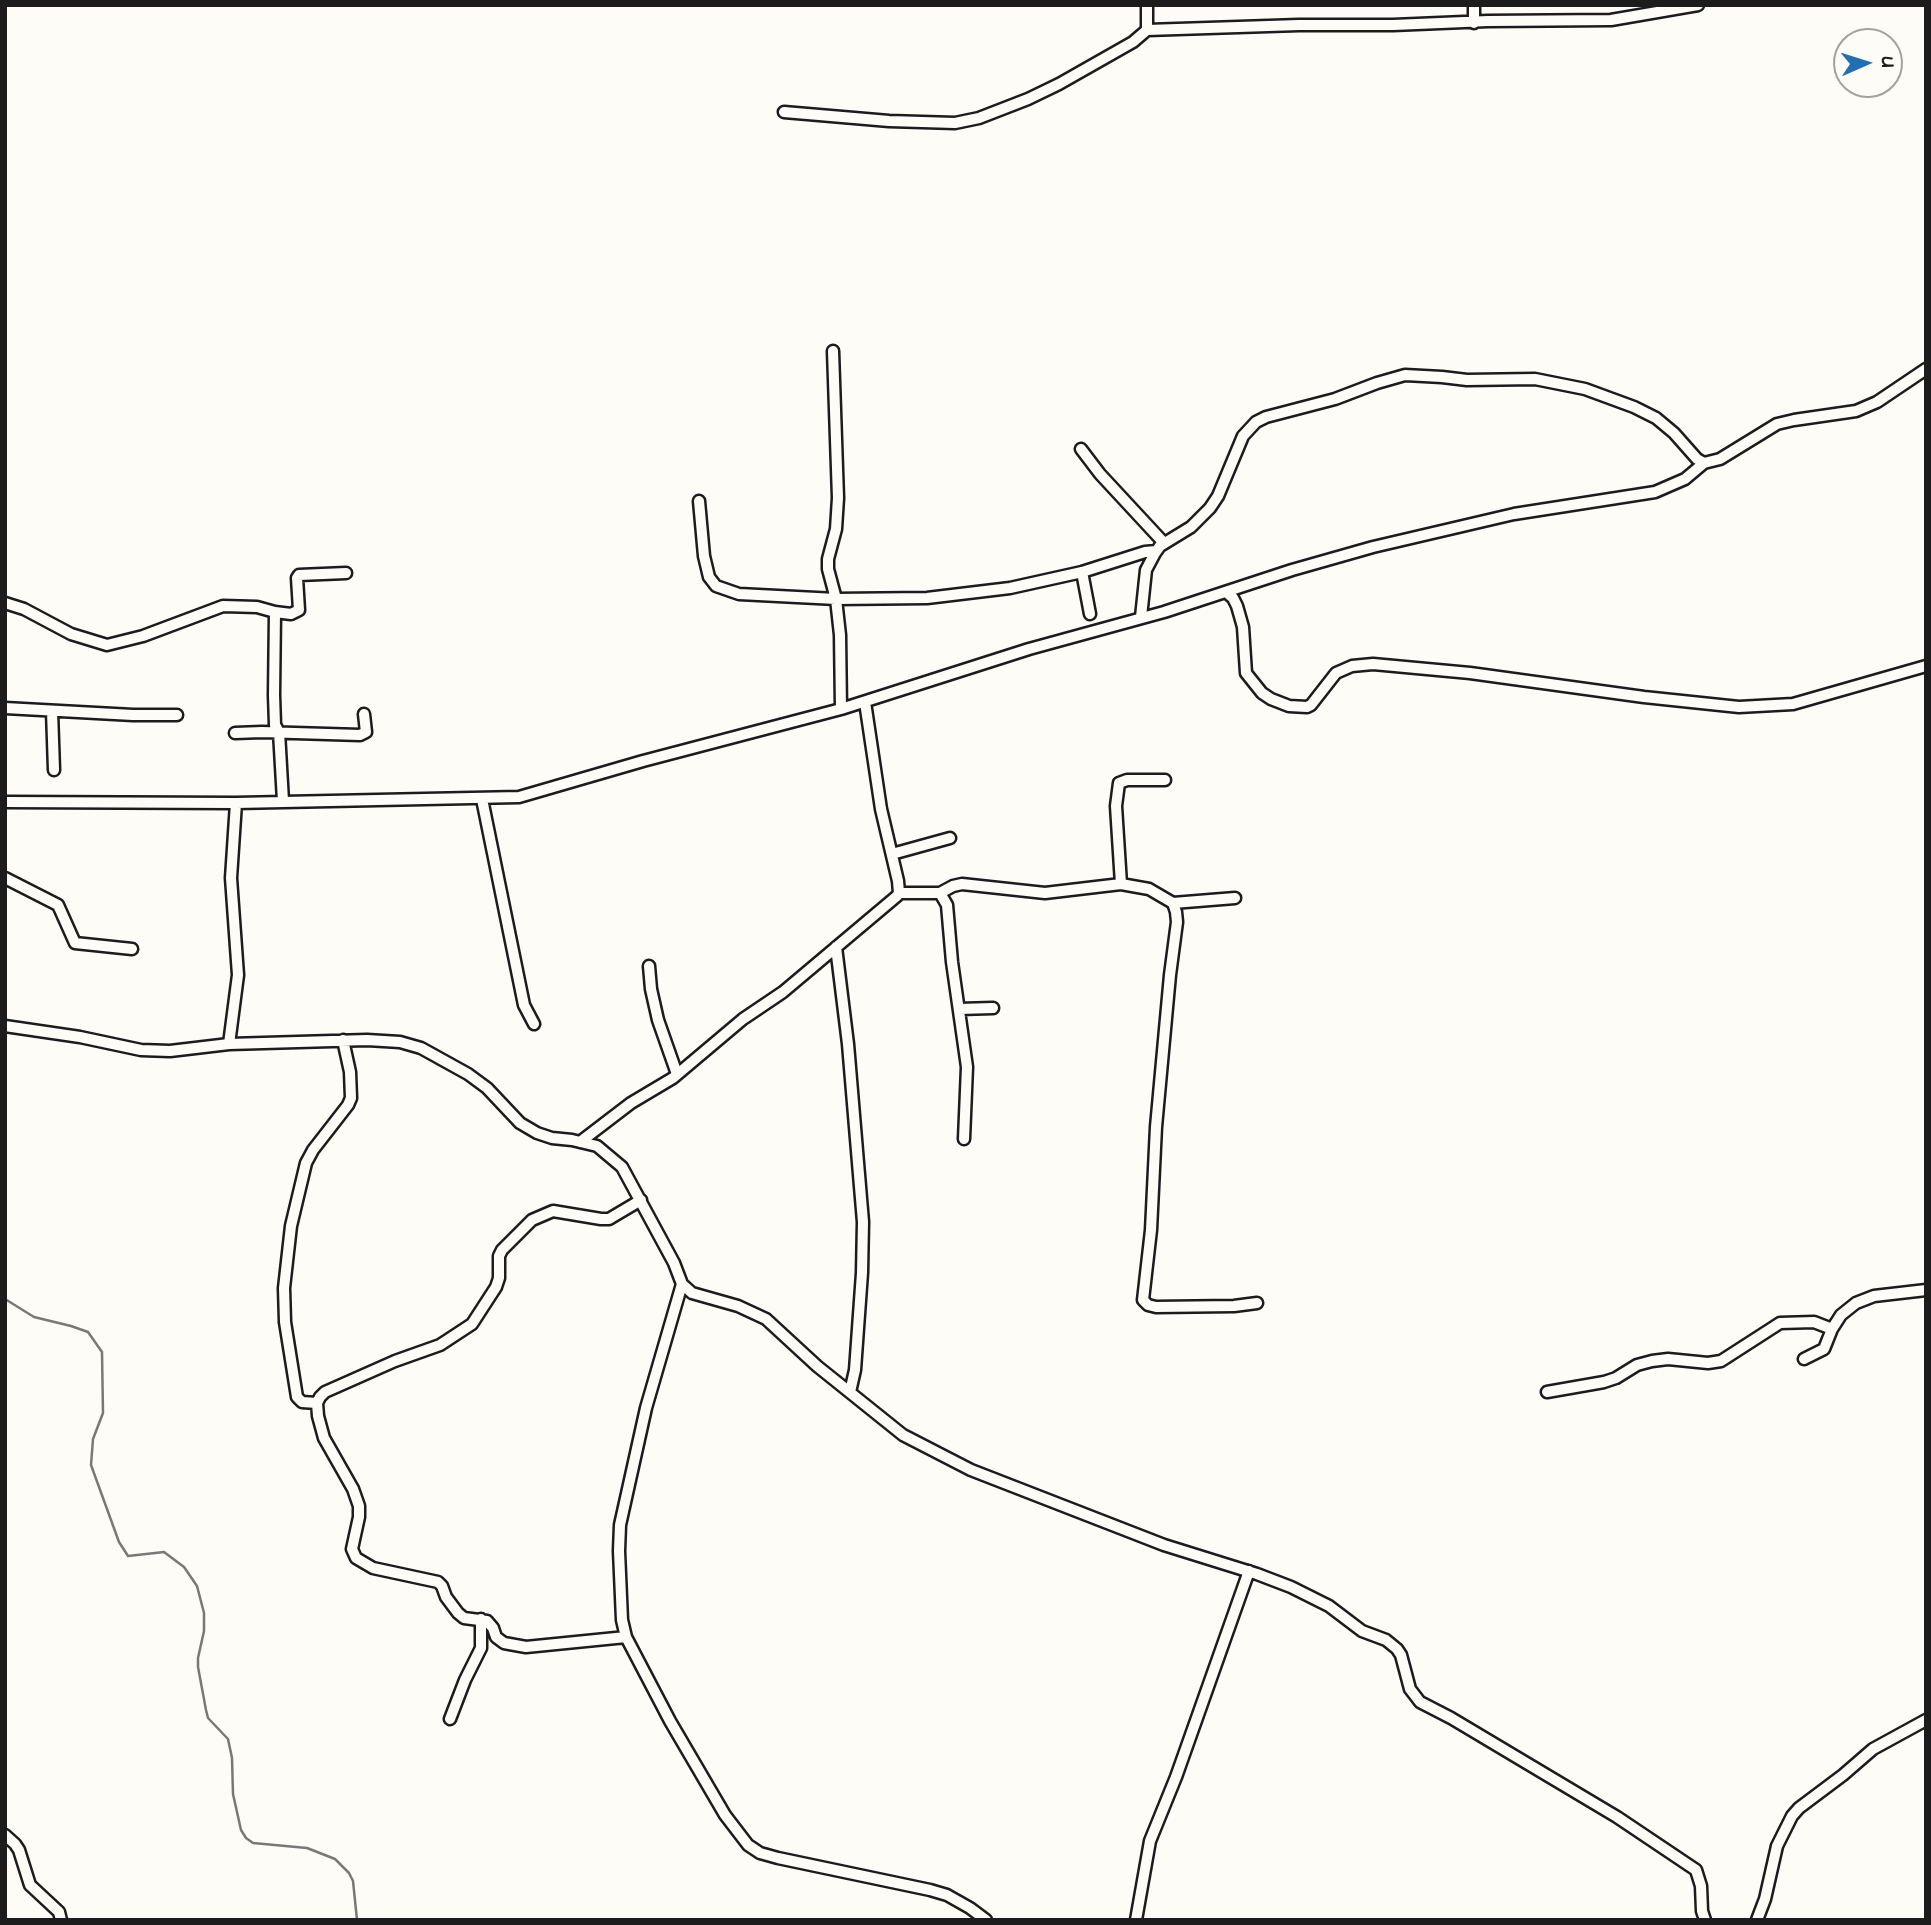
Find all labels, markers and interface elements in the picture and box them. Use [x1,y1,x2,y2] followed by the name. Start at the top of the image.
[1833,28,1903,98] north arrow
[1874,56,1901,68] text: U

